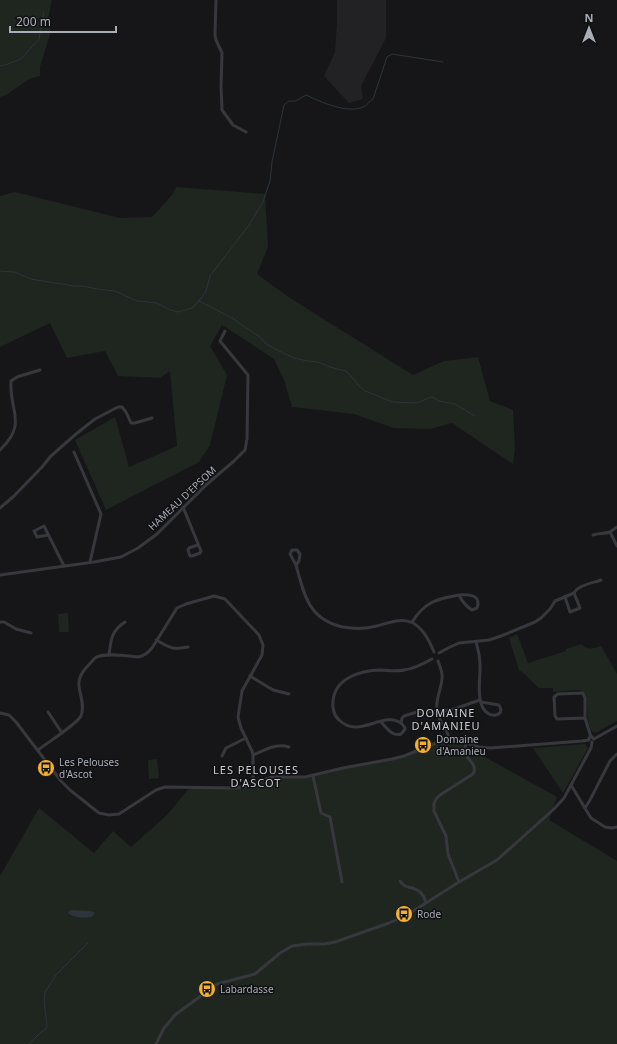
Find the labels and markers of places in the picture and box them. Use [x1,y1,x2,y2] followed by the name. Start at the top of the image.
[436,732,486,758] place label: Domaine d'Amanieu
[413,735,433,755] bus stop icon: Domaine d'Amanieu
[59,755,119,781] place label: Les Pelouses d'Ascot
[36,758,56,778] bus stop icon: Les Pelouses d'Ascot
[394,904,414,924] bus stop icon: Rode
[417,907,441,921] place label: Rode
[197,979,217,999] bus stop icon: Labardasse
[220,982,274,996] place label: Labardasse

